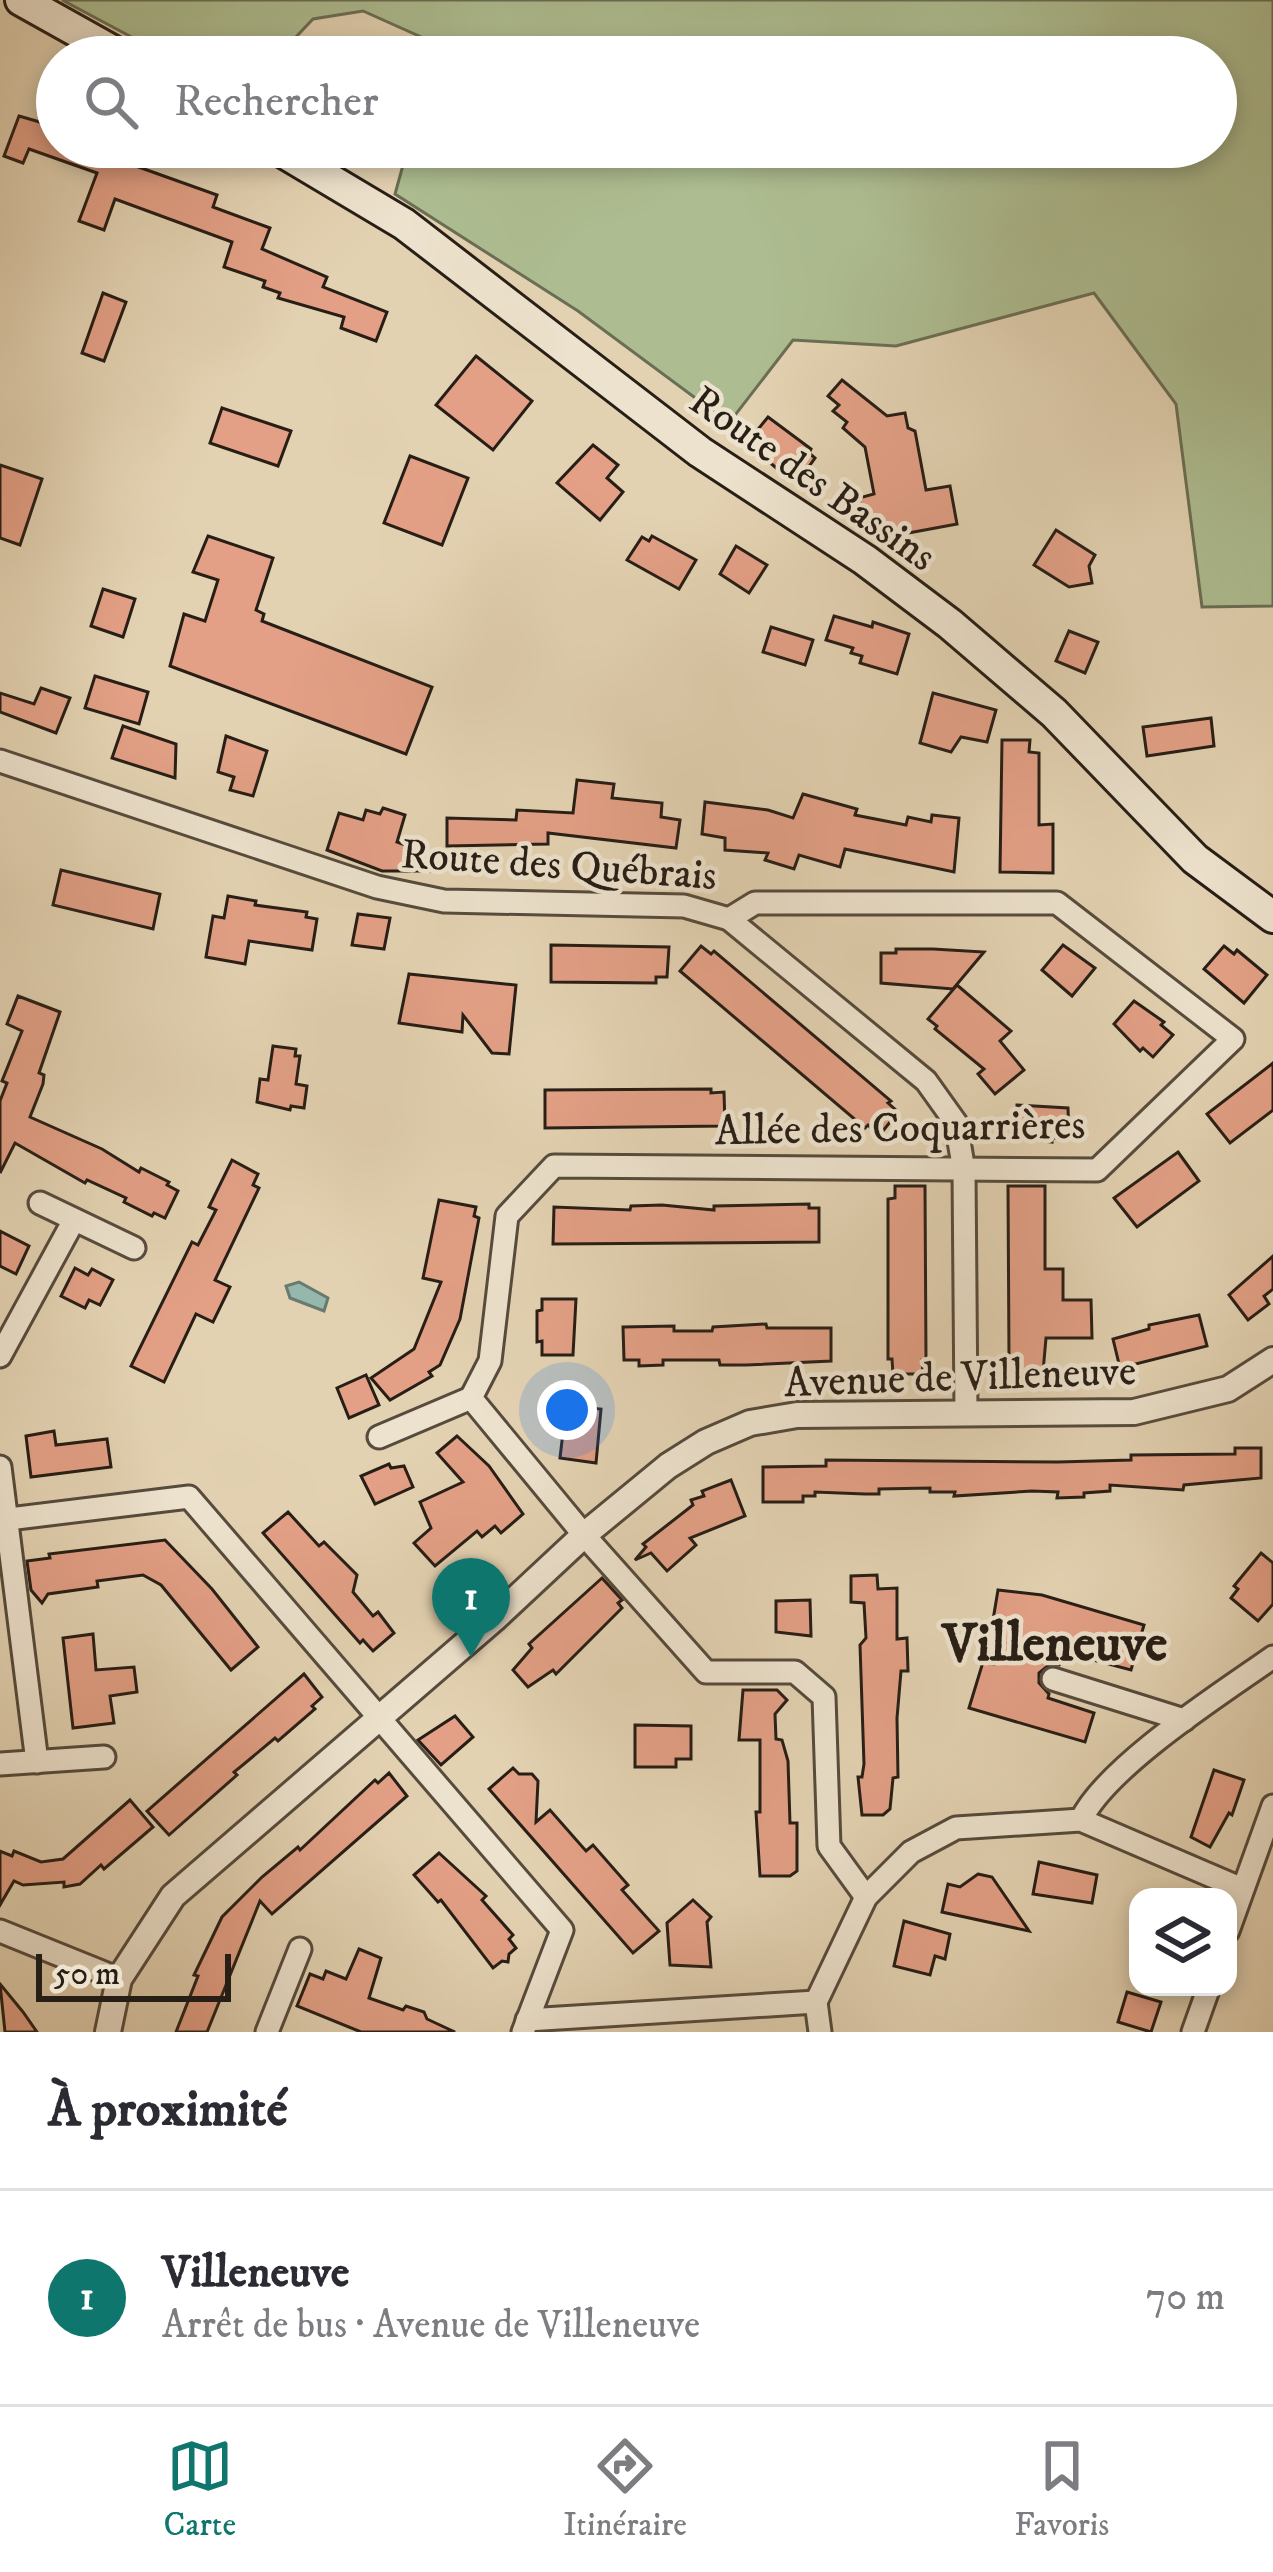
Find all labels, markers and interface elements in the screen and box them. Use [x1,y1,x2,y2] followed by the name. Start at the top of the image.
[36,36,1237,168] search box
[78,69,144,135] icon: search
[174,74,379,130] text: Rechercher
[679,375,946,584] street label: Route des Bassins
[399,829,718,903] street label: Route des Québrais
[714,1100,1086,1158] street label: Allée des Coquarrières
[783,1346,1137,1410] street label: Avenue de Villeneuve
[537,1380,597,1440] your location
[432,1558,510,1657] pin: 1
[941,1611,1167,1678] district label: Villeneuve
[1129,1888,1237,1996] map controls
[1129,1888,1237,1996] button: layers
[36,1948,231,2001] scale bar
[54,1954,120,1995] text: 50 m
[48,2078,288,2142] text: À proximité
[162,2245,349,2301] text: Villeneuve
[80,2273,94,2322] text: 1
[1146,2273,1225,2322] text: 70 m
[162,2301,700,2350] text: Arrêt de bus · Avenue de Villeneuve
[164,2433,236,2546] tab: Carte
[563,2433,687,2546] tab: Itinéraire
[1014,2433,1109,2546] tab: Favoris

